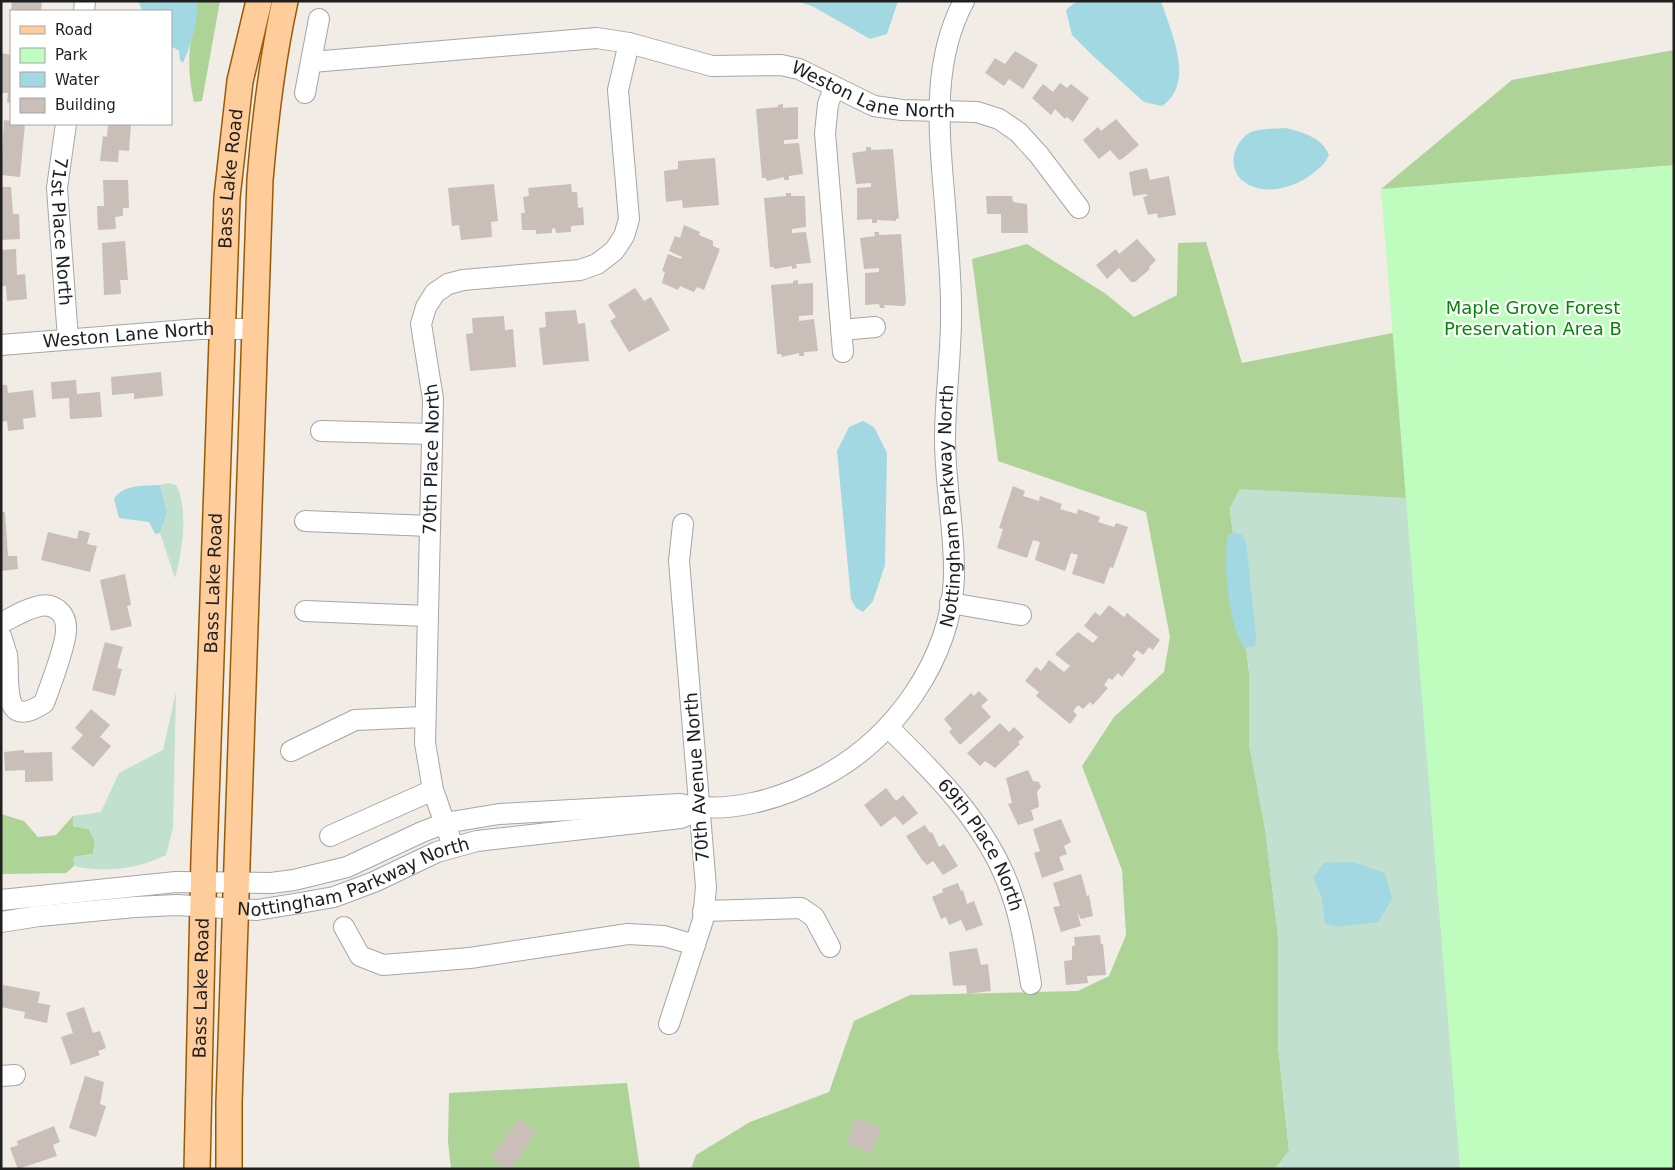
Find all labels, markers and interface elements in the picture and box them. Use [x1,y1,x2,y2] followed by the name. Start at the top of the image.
[10,10,172,125] legend
[55,21,93,39] text: Road
[55,46,88,64] text: Park
[788,56,955,121] street label: Weston Lane North
[55,71,100,89] text: Water
[55,96,116,114] text: Building
[214,107,247,249] street label: Bass Lake Road
[47,156,77,306] street label: 71st Place North
[1444,297,1622,339] park label: Maple Grove Forest Preservation Area B
[42,318,214,352] street label: Weston Lane North
[419,382,443,535] street label: 70th Place North
[934,384,964,630] street label: Nottingham Parkway North
[200,513,226,654] street label: Bass Lake Road
[680,691,713,863] street label: 70th Avenue North
[933,774,1027,913] street label: 69th Place North
[236,833,472,920] street label: Nottingham Parkway North
[188,917,213,1059] street label: Bass Lake Road

